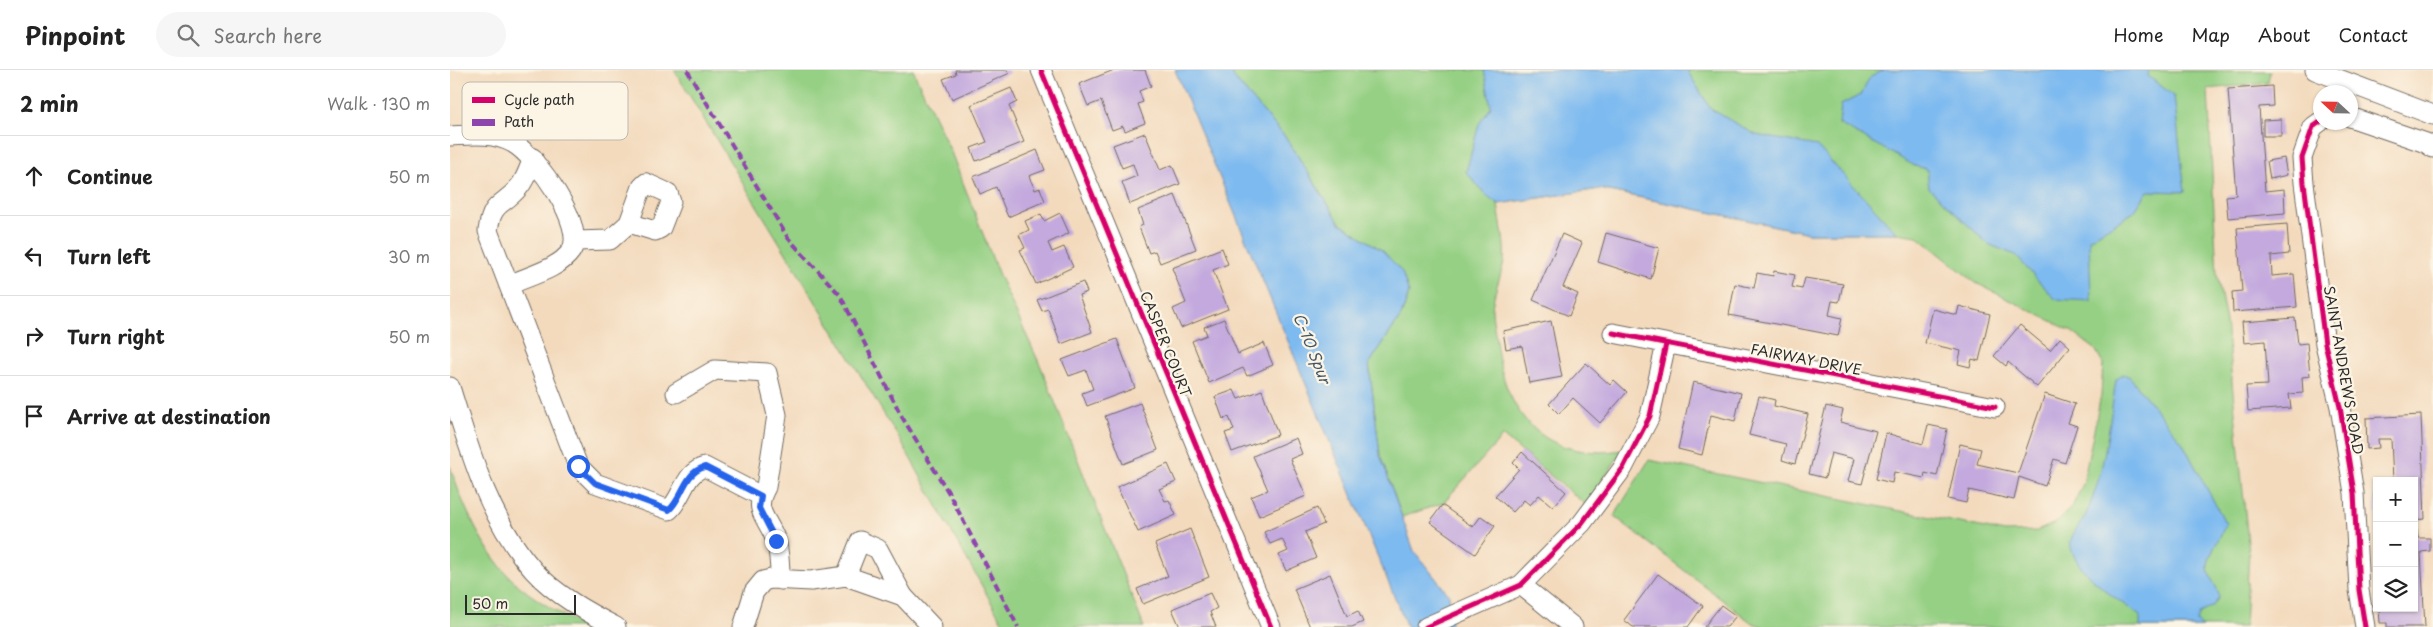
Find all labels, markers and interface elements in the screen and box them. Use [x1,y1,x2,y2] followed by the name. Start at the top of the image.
[156,12,506,57] search box
[25,17,126,53] text: Pinpoint
[174,21,202,49] icon: search
[214,21,322,49] text: Search here
[2113,21,2163,48] text: Home
[2191,21,2230,48] text: Map
[2258,21,2310,48] text: About
[2338,21,2408,48] text: Contact
[462,82,628,140] legend
[2313,85,2358,130] north arrow
[20,87,79,119] text: 2 min
[504,89,575,110] text: Cycle path
[327,91,430,115] text: Walk · 130 m
[504,111,534,132] text: Path
[20,162,48,190] icon: ahead
[67,162,153,190] text: Continue
[389,164,430,188] text: 50 m
[20,242,48,270] icon: left
[67,242,151,270] text: Turn left
[388,244,430,268] text: 30 m
[2319,284,2369,456] street label: SAINT ANDREWS ROAD
[1135,288,1197,401] street label: CASPER COURT
[1288,309,1338,389] water label: C-10 Spur
[20,322,48,350] icon: right
[67,322,165,350] text: Turn right
[389,324,430,348] text: 50 m
[1749,338,1864,380] street label: FAIRWAY DRIVE
[20,402,48,430] icon: arrive
[67,402,271,430] text: Arrive at destination
[567,455,590,478] route start
[2373,477,2418,612] map controls
[2373,477,2418,522] button: +
[2373,522,2418,567] button: −
[765,530,788,553] route end
[2373,567,2418,612] button: layers
[465,592,576,615] scale bar
[472,593,508,614] text: 50 m

